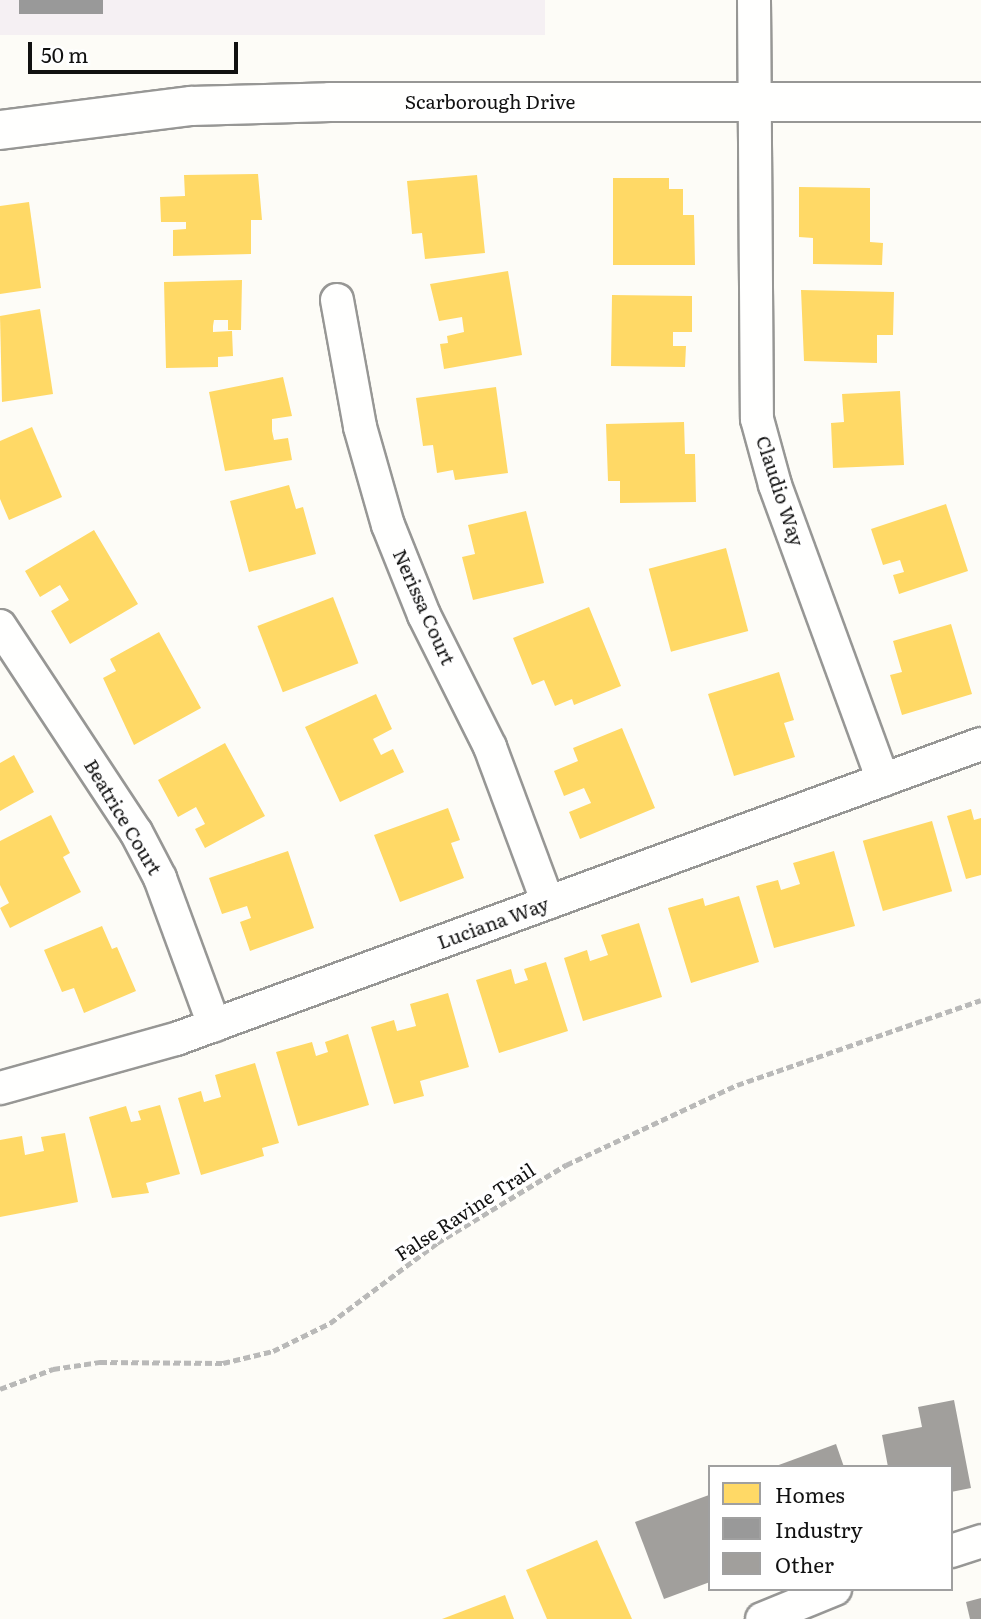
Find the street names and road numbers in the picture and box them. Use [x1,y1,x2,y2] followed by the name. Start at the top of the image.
[405,91,575,113] street label: Scarborough Drive
[751,433,809,549] street label: Claudio Way
[388,546,460,668] street label: Nerissa Court
[80,755,166,879] street label: Beatrice Court
[434,892,552,954] street label: Luciana Way
[391,1158,539,1266] street label: False Ravine Trail

